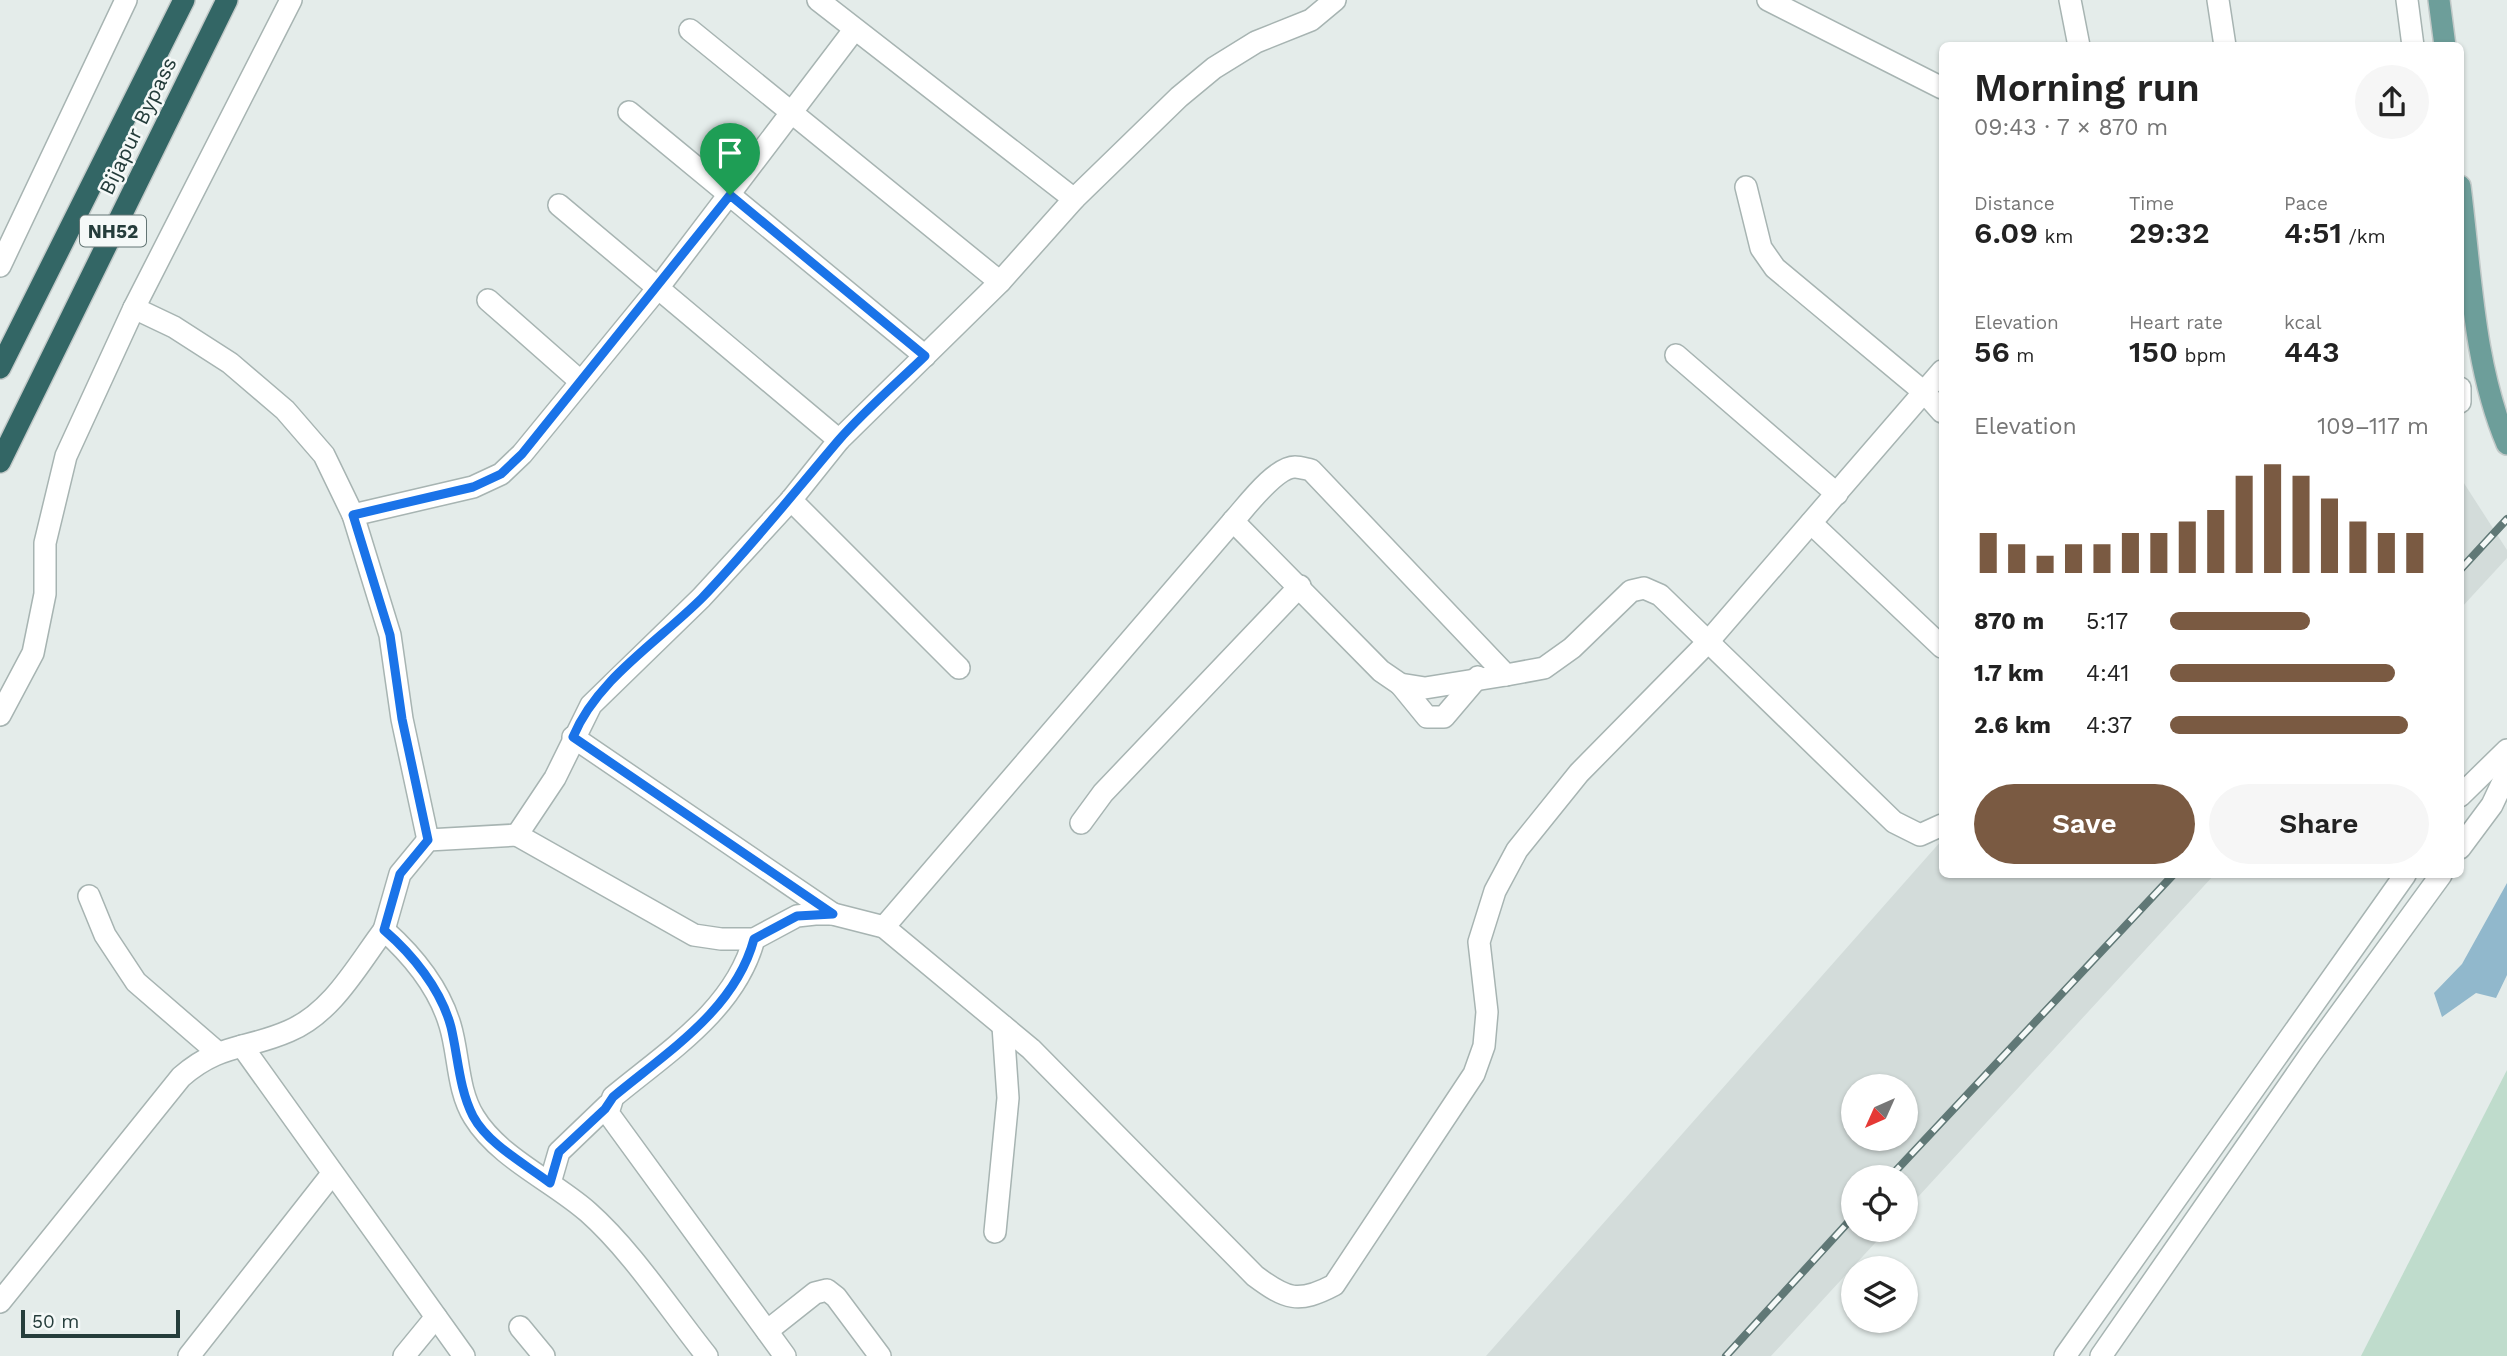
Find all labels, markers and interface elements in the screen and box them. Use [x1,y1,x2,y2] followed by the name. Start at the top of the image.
[93,53,182,199] street label: Bijapur Bypass
[2355,65,2429,139] button: share
[1974,66,2200,110] text: Morning run
[1974,114,2168,141] text: 09:43 · 7 × 870 m
[700,123,760,195] pin
[711,134,749,172] icon: arrive
[1974,192,2055,215] text: Distance
[2129,192,2174,215] text: Time
[2284,192,2328,215] text: Pace
[1974,215,2038,250] text: 6.09
[2129,215,2210,250] text: 29:32
[2284,215,2342,250] text: 4:51
[80,216,146,246] road number: NH52
[2038,225,2073,248] text: km
[2342,225,2386,248] text: /km
[1974,311,2059,334] text: Elevation
[2129,311,2223,334] text: Heart rate
[2284,311,2322,334] text: kcal
[1974,334,2010,369] text: 56
[2129,334,2178,369] text: 150
[2284,334,2340,369] text: 443
[2010,344,2034,367] text: m
[2178,344,2226,367] text: bpm
[1974,413,2077,440] text: Elevation
[2317,413,2429,440] text: 109–117 m
[1974,608,2044,635] text: 870 m
[2086,608,2128,635] text: 5:17
[1974,660,2044,687] text: 1.7 km
[2086,660,2130,687] text: 4:41
[1974,712,2051,739] text: 2.6 km
[2086,712,2132,739] text: 4:37
[1974,784,2195,864] button: Save
[2209,784,2429,864] button: Share
[1841,1074,1918,1152] north arrow
[1841,1074,1918,1333] map controls
[1841,1165,1918,1242] button: locate
[1841,1256,1918,1333] button: layers
[21,1307,180,1339] scale bar
[32,1310,79,1333] text: 50 m

